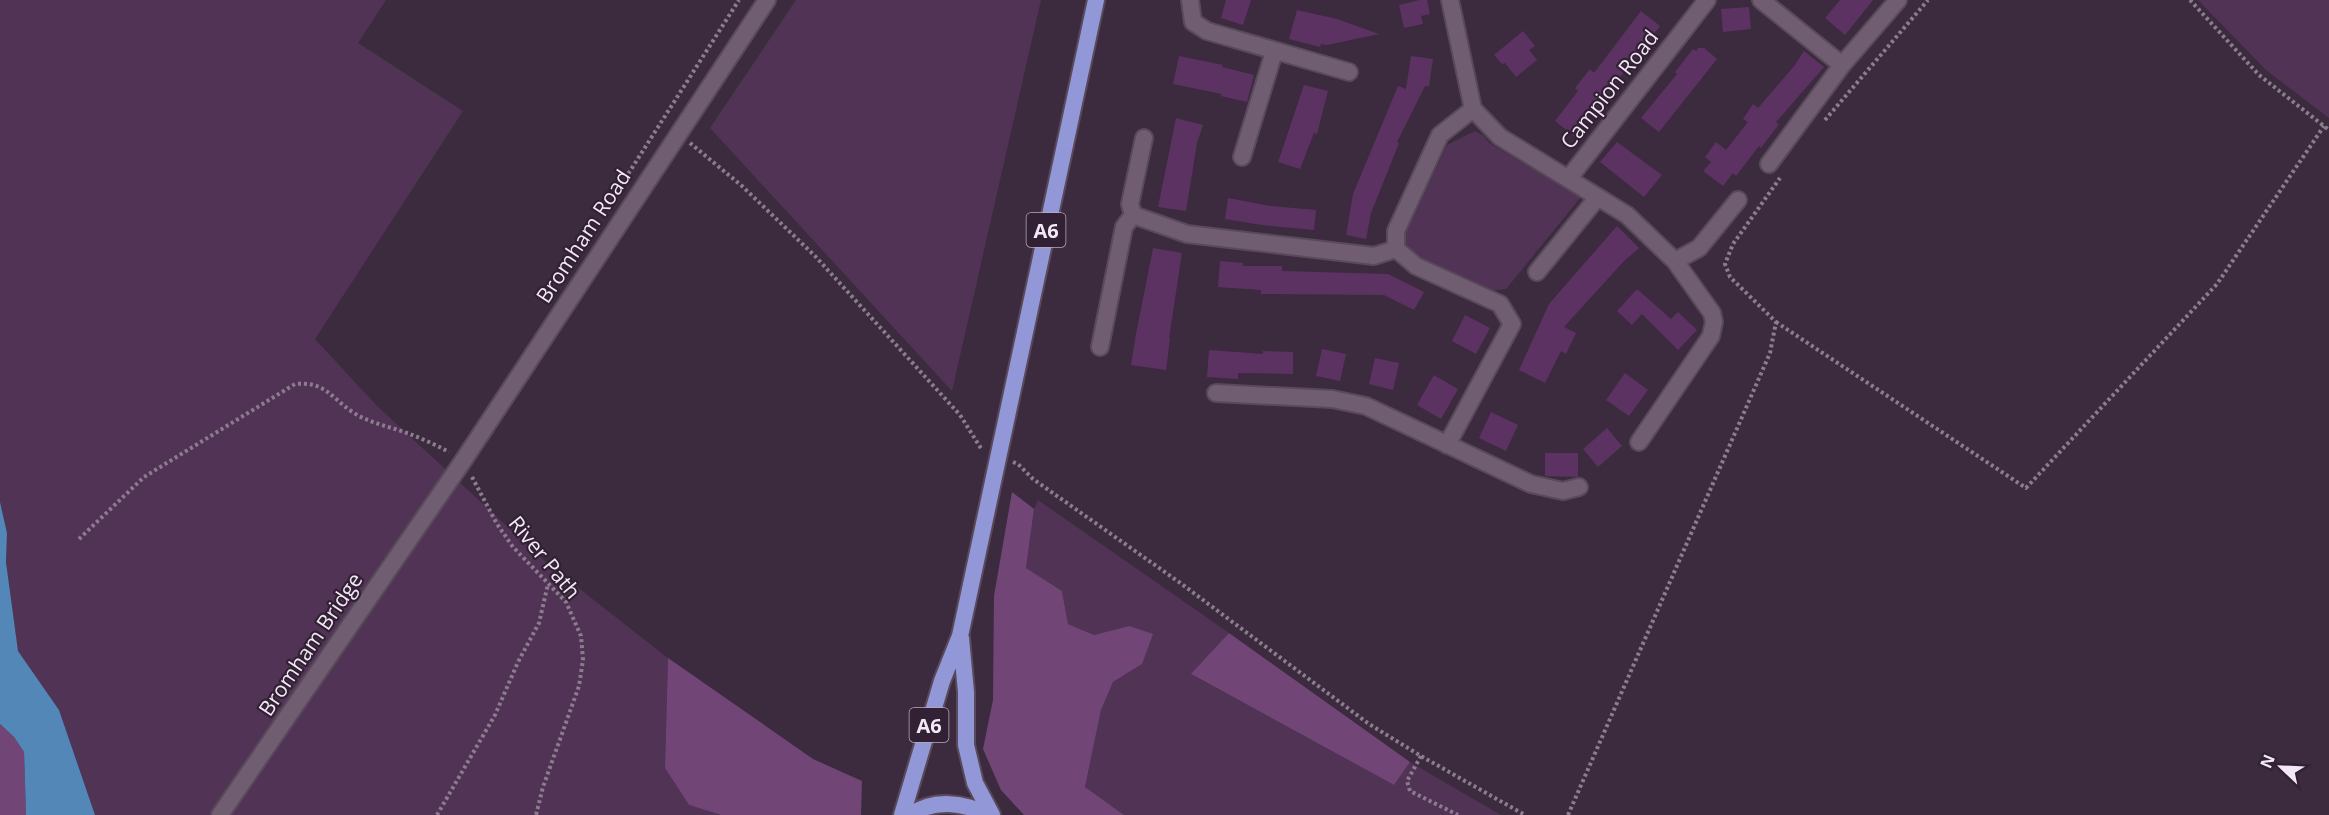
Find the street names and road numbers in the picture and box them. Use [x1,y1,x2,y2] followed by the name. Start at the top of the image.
[1554,24,1664,154] street label: Campion Road
[529,164,637,308] street label: Bromham Road
[1026,213,1066,247] road number: A6
[503,510,587,604] street label: River Path
[252,567,368,721] street label: Bromham Bridge
[910,708,948,742] road number: A6

